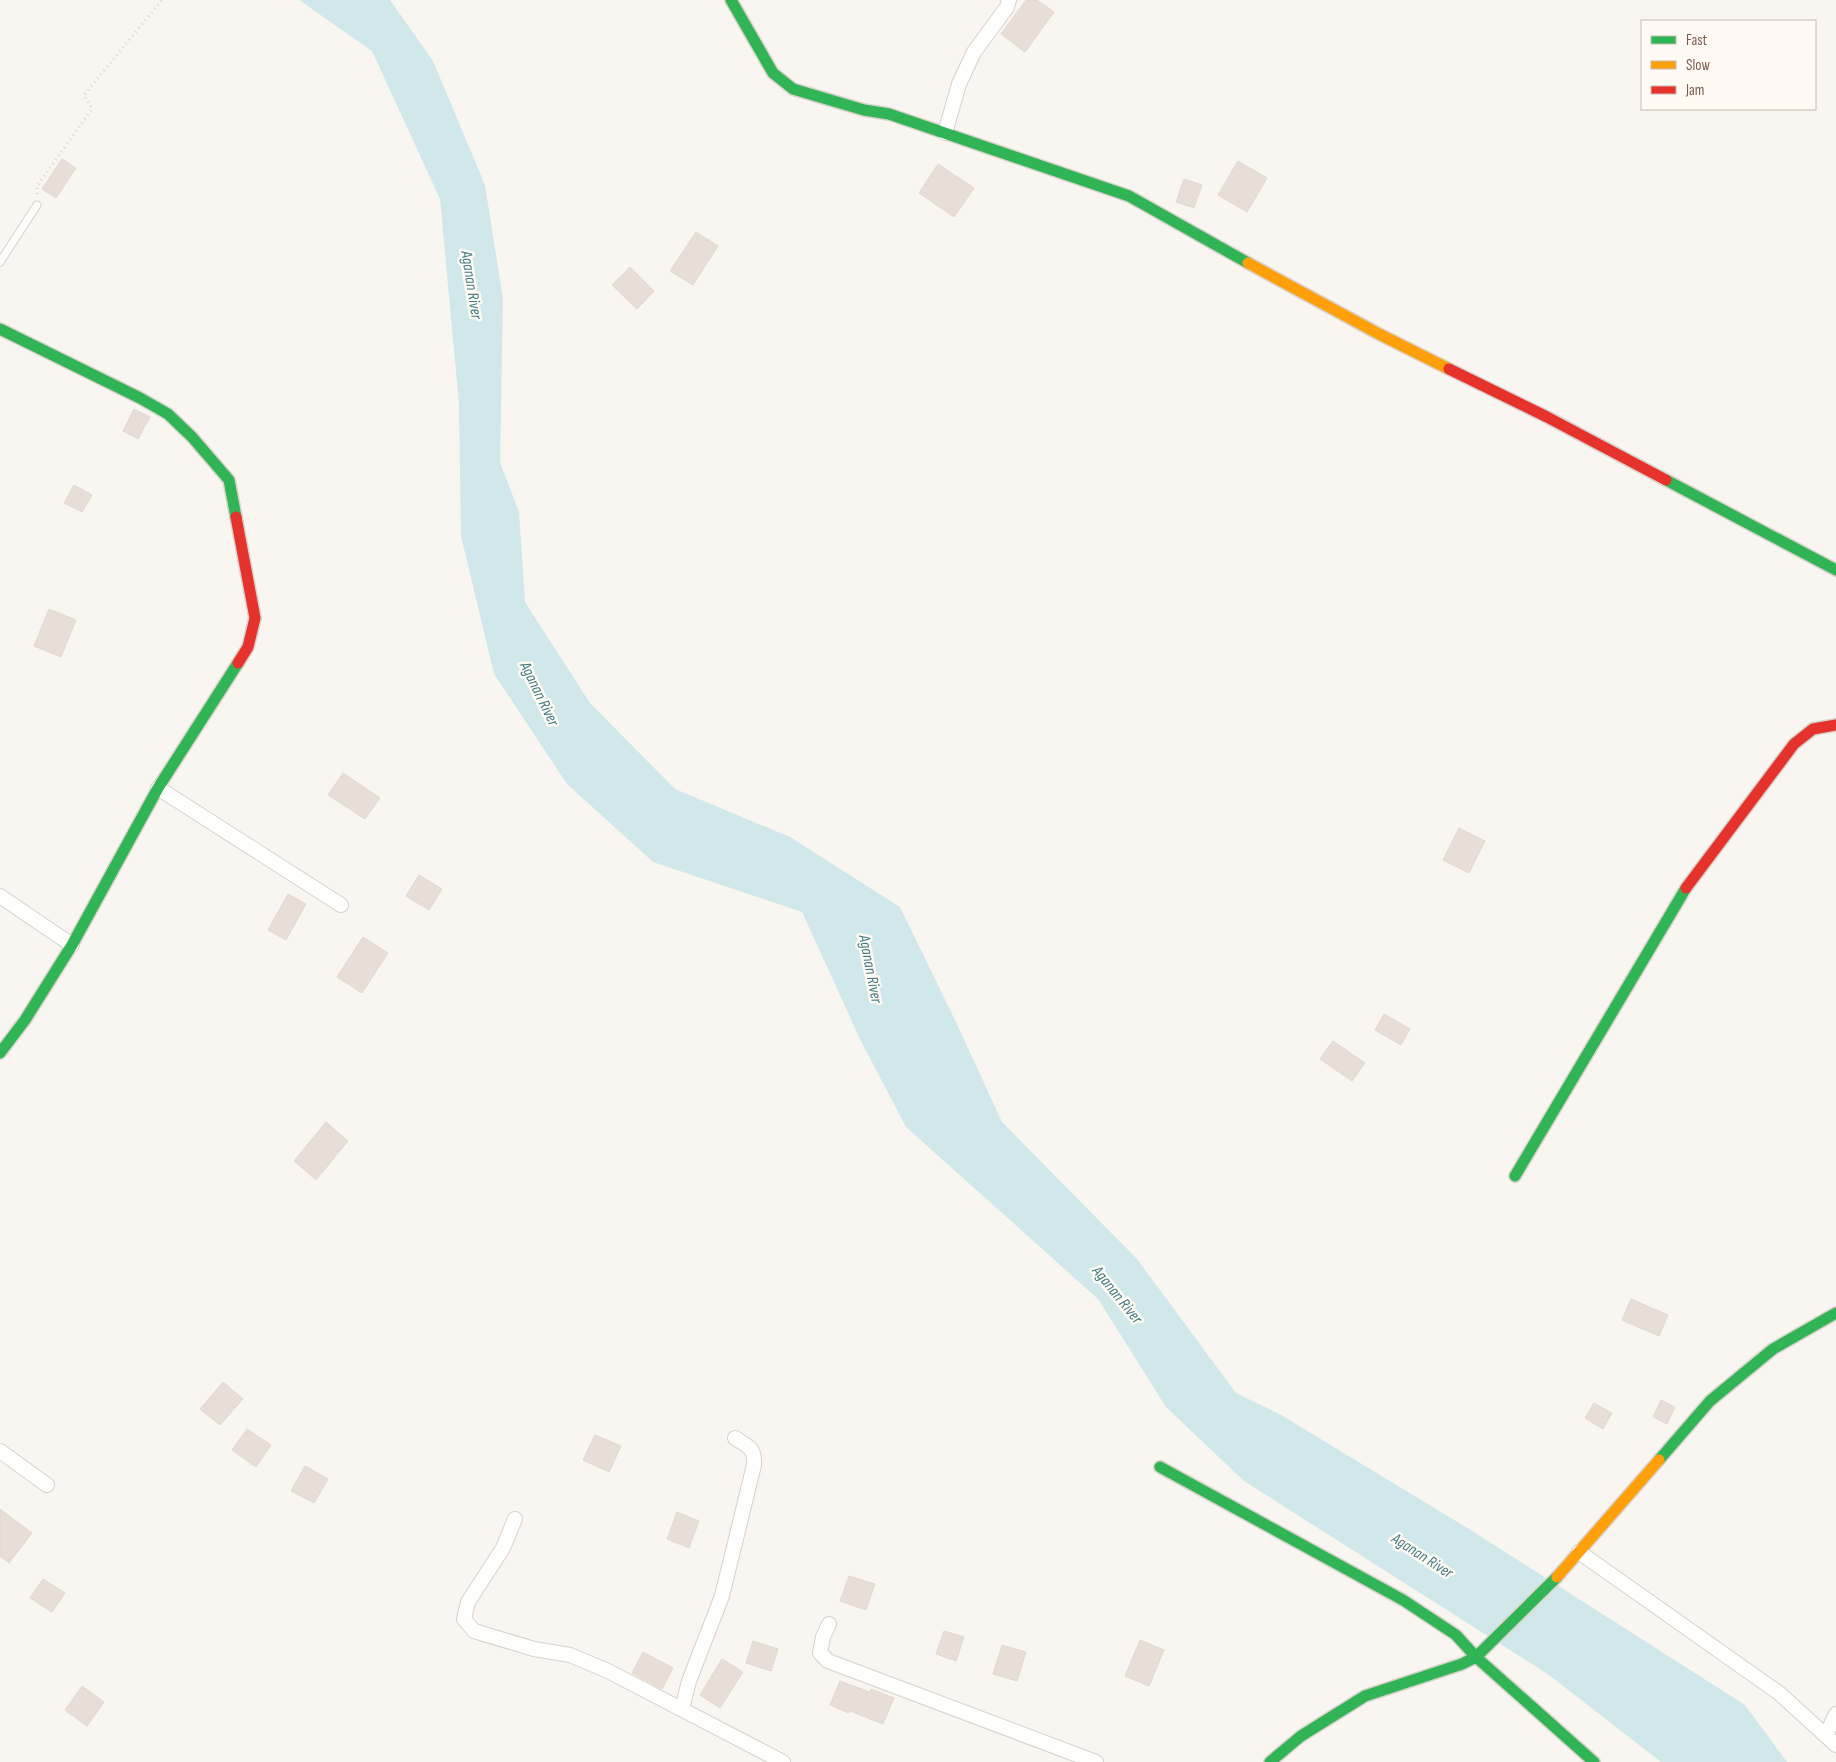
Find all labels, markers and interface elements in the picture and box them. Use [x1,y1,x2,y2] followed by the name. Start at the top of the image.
[1641,20,1816,110] legend
[1686,31,1708,50] text: Fast
[1686,56,1710,75] text: Slow
[1685,81,1704,100] text: Jam
[456,248,486,321] water label: Aganan River
[515,658,563,730] water label: Aganan River
[854,932,886,1005] water label: Aganan River
[1087,1261,1146,1328] water label: Aganan River
[1387,1529,1457,1583] water label: Aganan River

